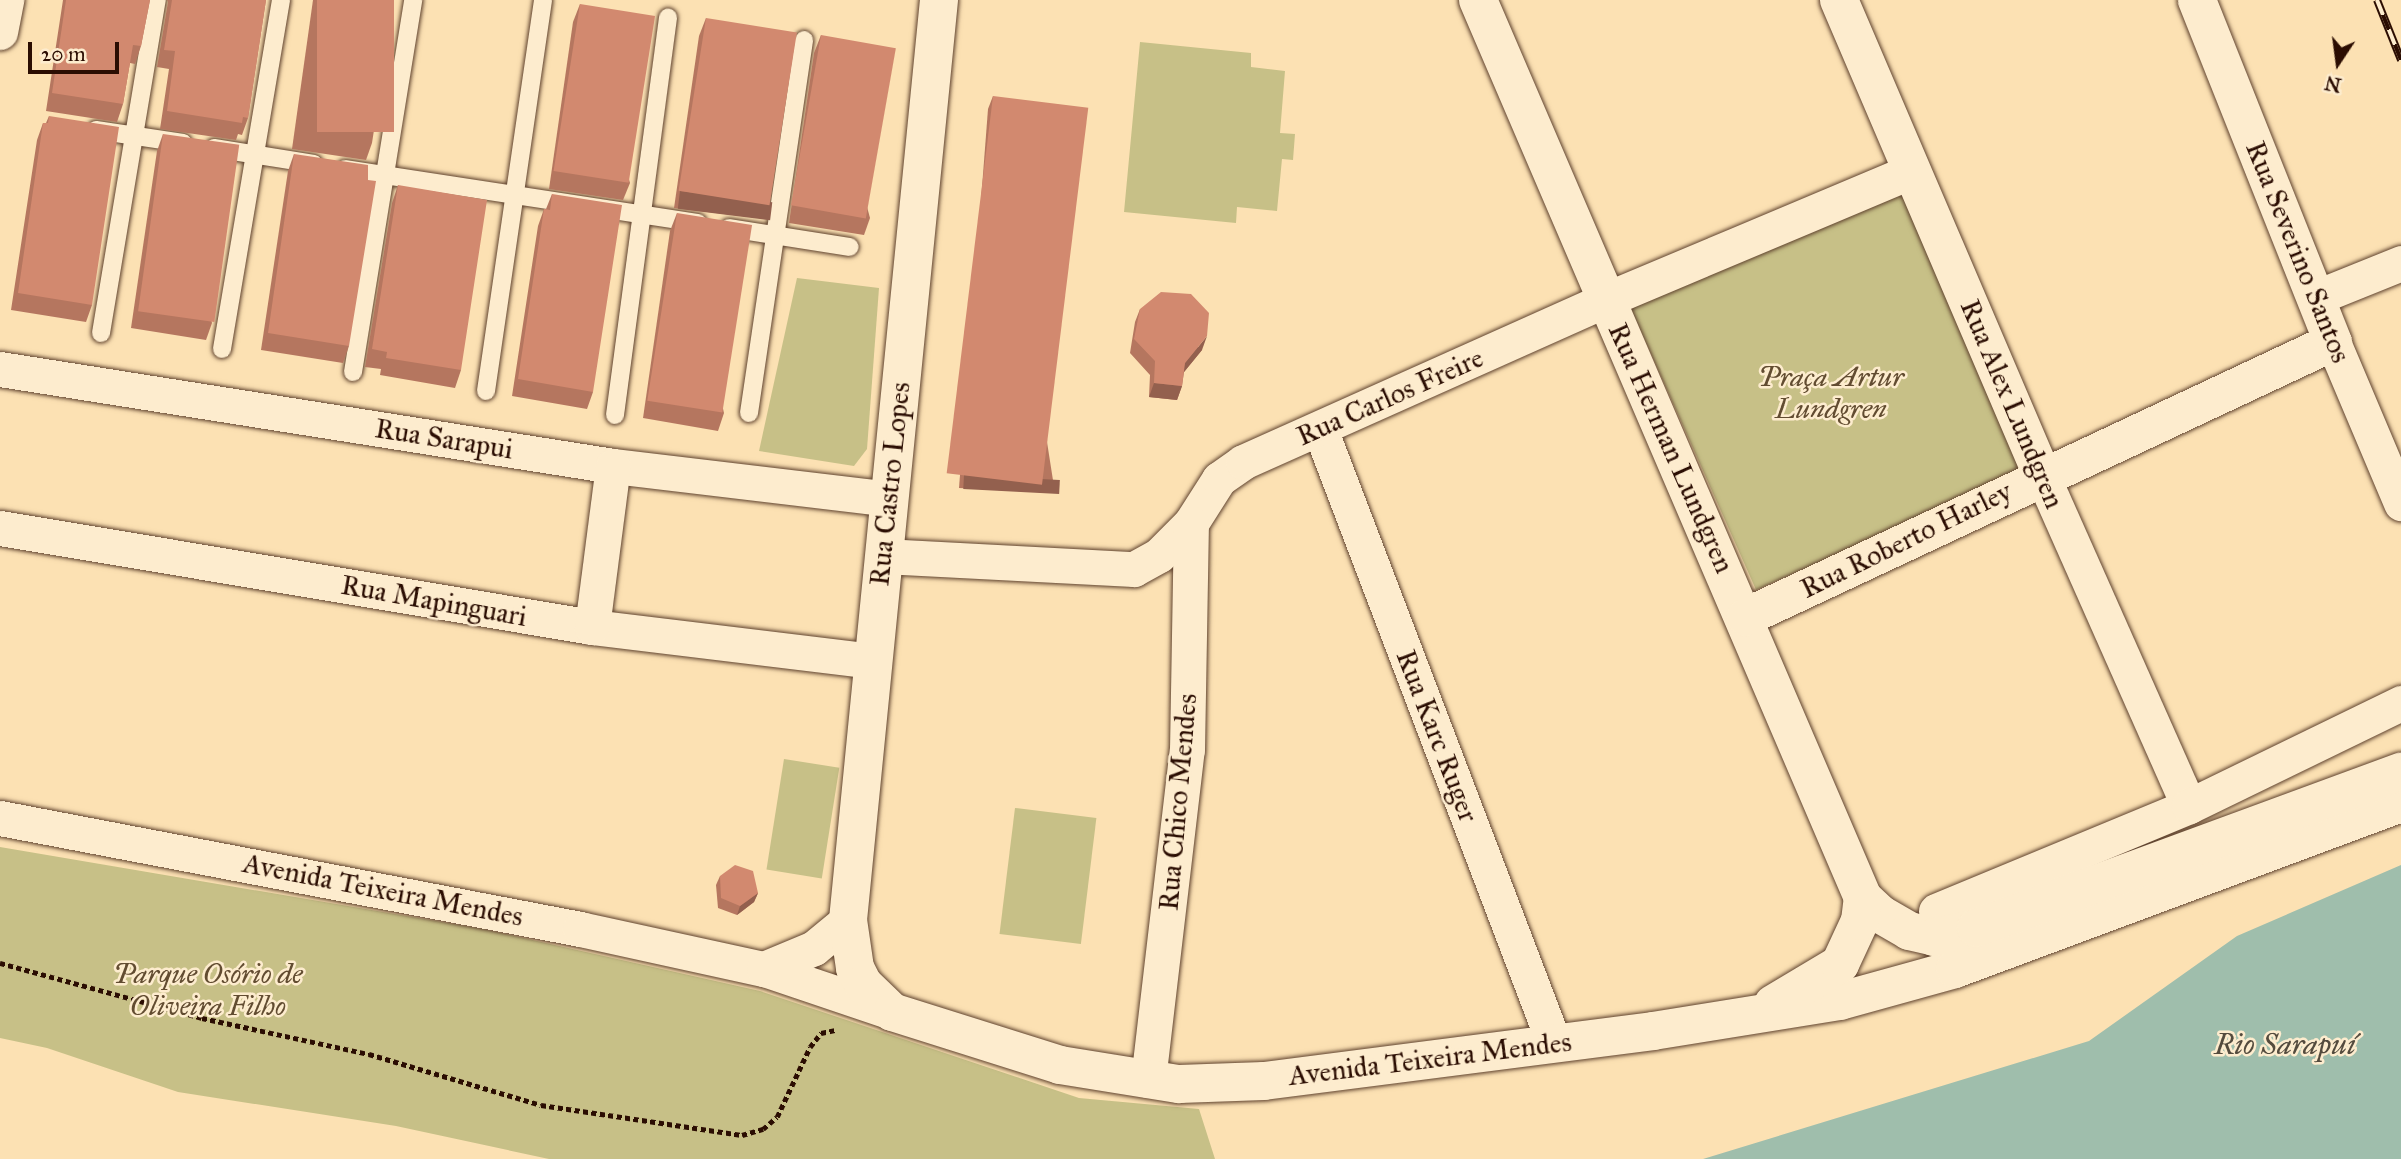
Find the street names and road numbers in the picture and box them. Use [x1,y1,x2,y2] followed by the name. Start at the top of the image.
[2238,136,2358,368] street label: Rua Severino Santos
[1953,295,2071,513] street label: Rua Alex Lundgren
[1601,318,1741,578] street label: Rua Herman Lundgren
[1291,341,1489,453] street label: Rua Carlos Freire
[863,380,917,588] street label: Rua Castro Lopes
[373,412,515,466] street label: Rua Sarapui
[1795,474,2017,606] street label: Rua Roberto Harley
[338,568,530,634] street label: Rua Mapinguari
[1389,645,1485,827] street label: Rua Karc Ruger
[1152,692,1204,912] street label: Rua Chico Mendes
[240,846,526,934] street label: Avenida Teixeira Mendes
[1287,1025,1573,1093] street label: Avenida Teixeira Mendes

